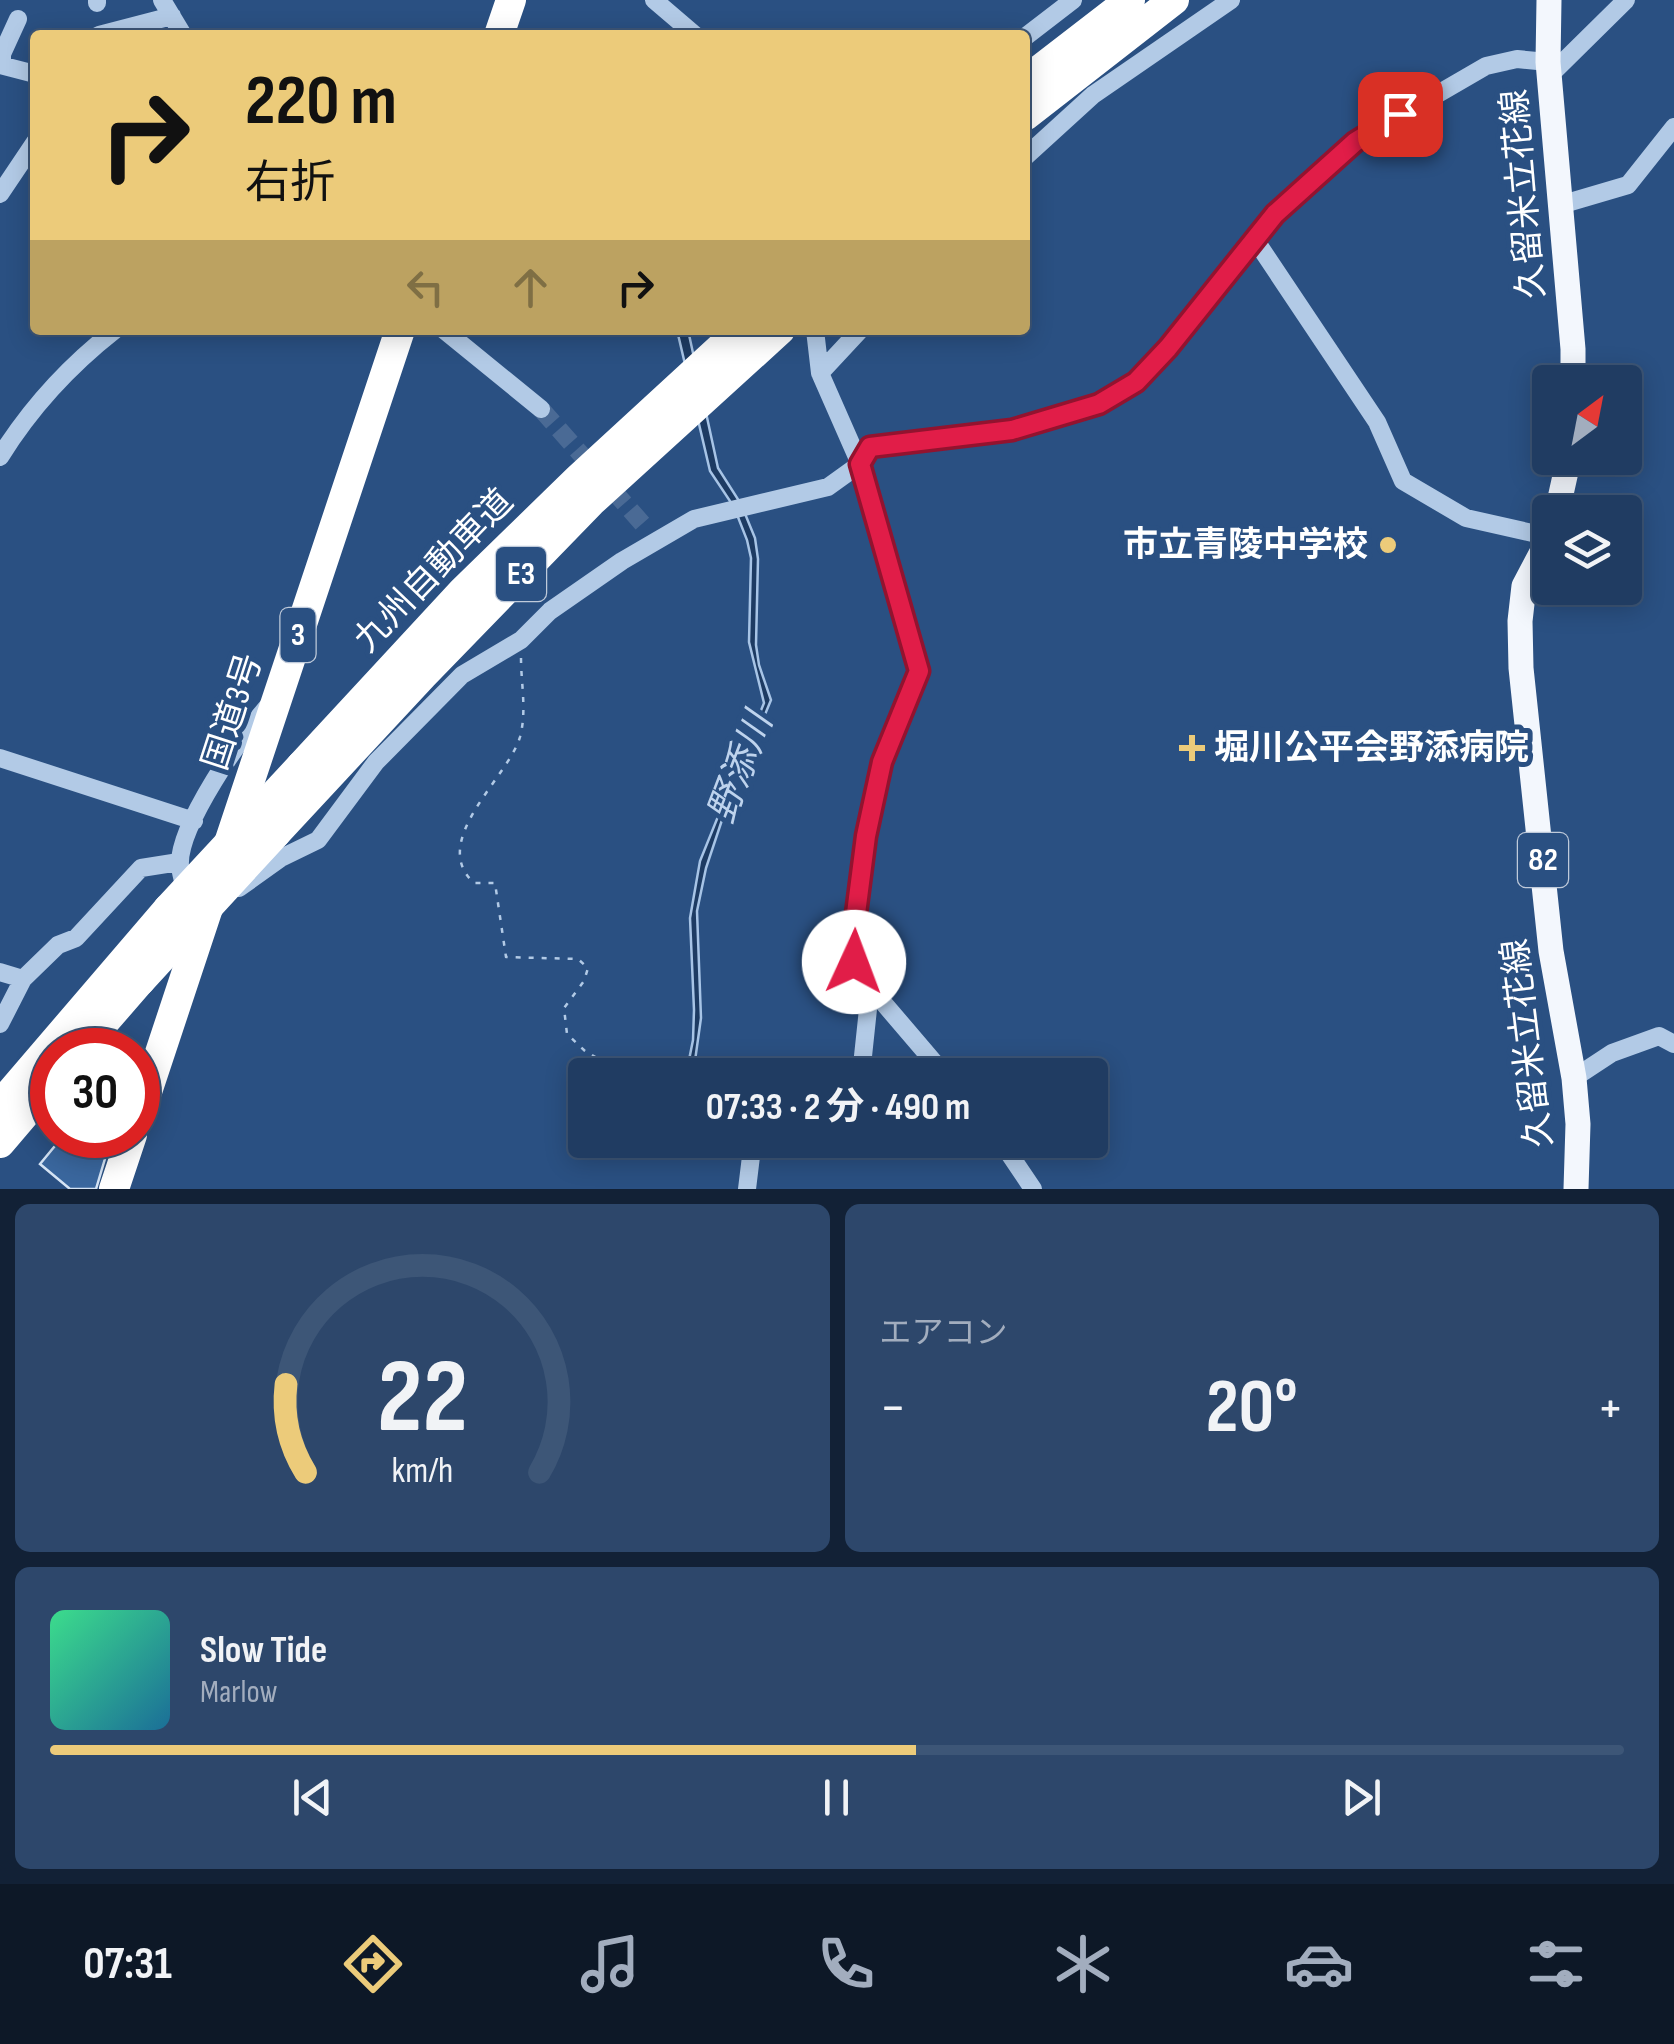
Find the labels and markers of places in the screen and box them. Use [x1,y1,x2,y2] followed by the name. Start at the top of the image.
[1358,72,1443,157] pin
[1123,524,1368,567] place label: 市立青陵中学校
[1377,534,1399,556] marker: 市立青陵中学校
[1214,727,1529,770] place label: 堀川公平会野添病院
[1179,735,1205,761] marker: 堀川公平会野添病院

